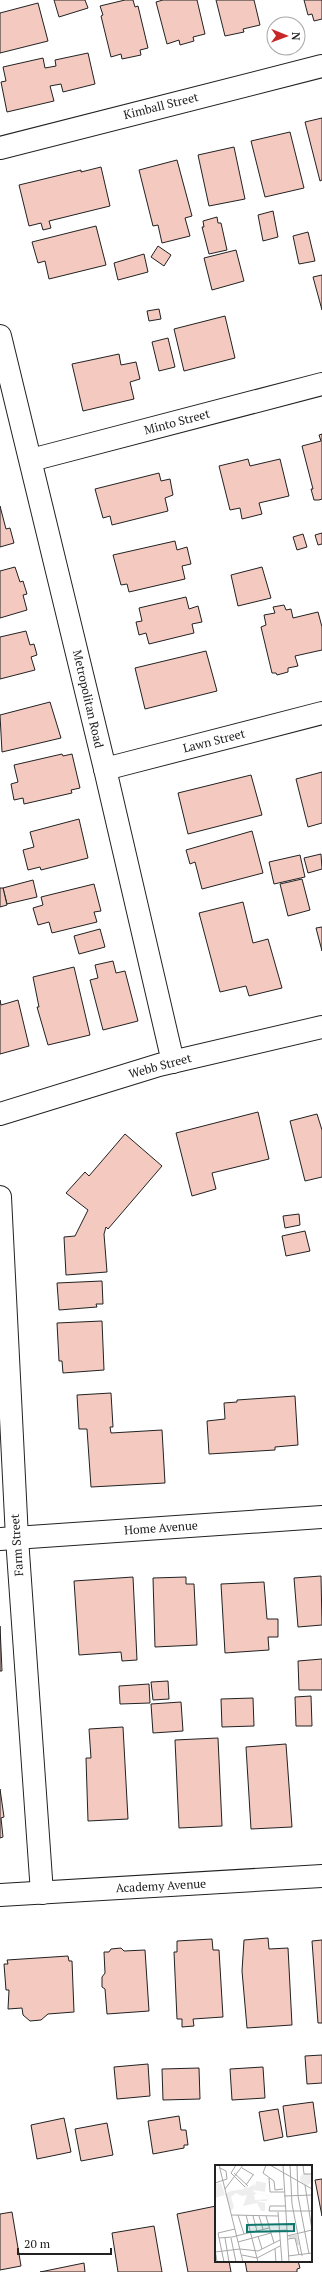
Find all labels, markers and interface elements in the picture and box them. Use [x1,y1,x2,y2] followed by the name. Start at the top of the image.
[266,16,306,56] north arrow
[289,32,303,41] text: N
[122,89,200,122] street label: Kimball Street
[142,405,212,437] street label: Minto Street
[70,648,107,750] street label: Metropolitan Road
[181,725,247,755] street label: Lawn Street
[127,1050,193,1081] street label: Webb Street
[7,1513,26,1577] street label: Farm Street
[124,1517,198,1538] street label: Home Avenue
[115,1876,207,1895] street label: Academy Avenue
[215,2165,312,2262] inset map
[18,2230,111,2256] scale bar
[24,2236,51,2251] text: 20 m

